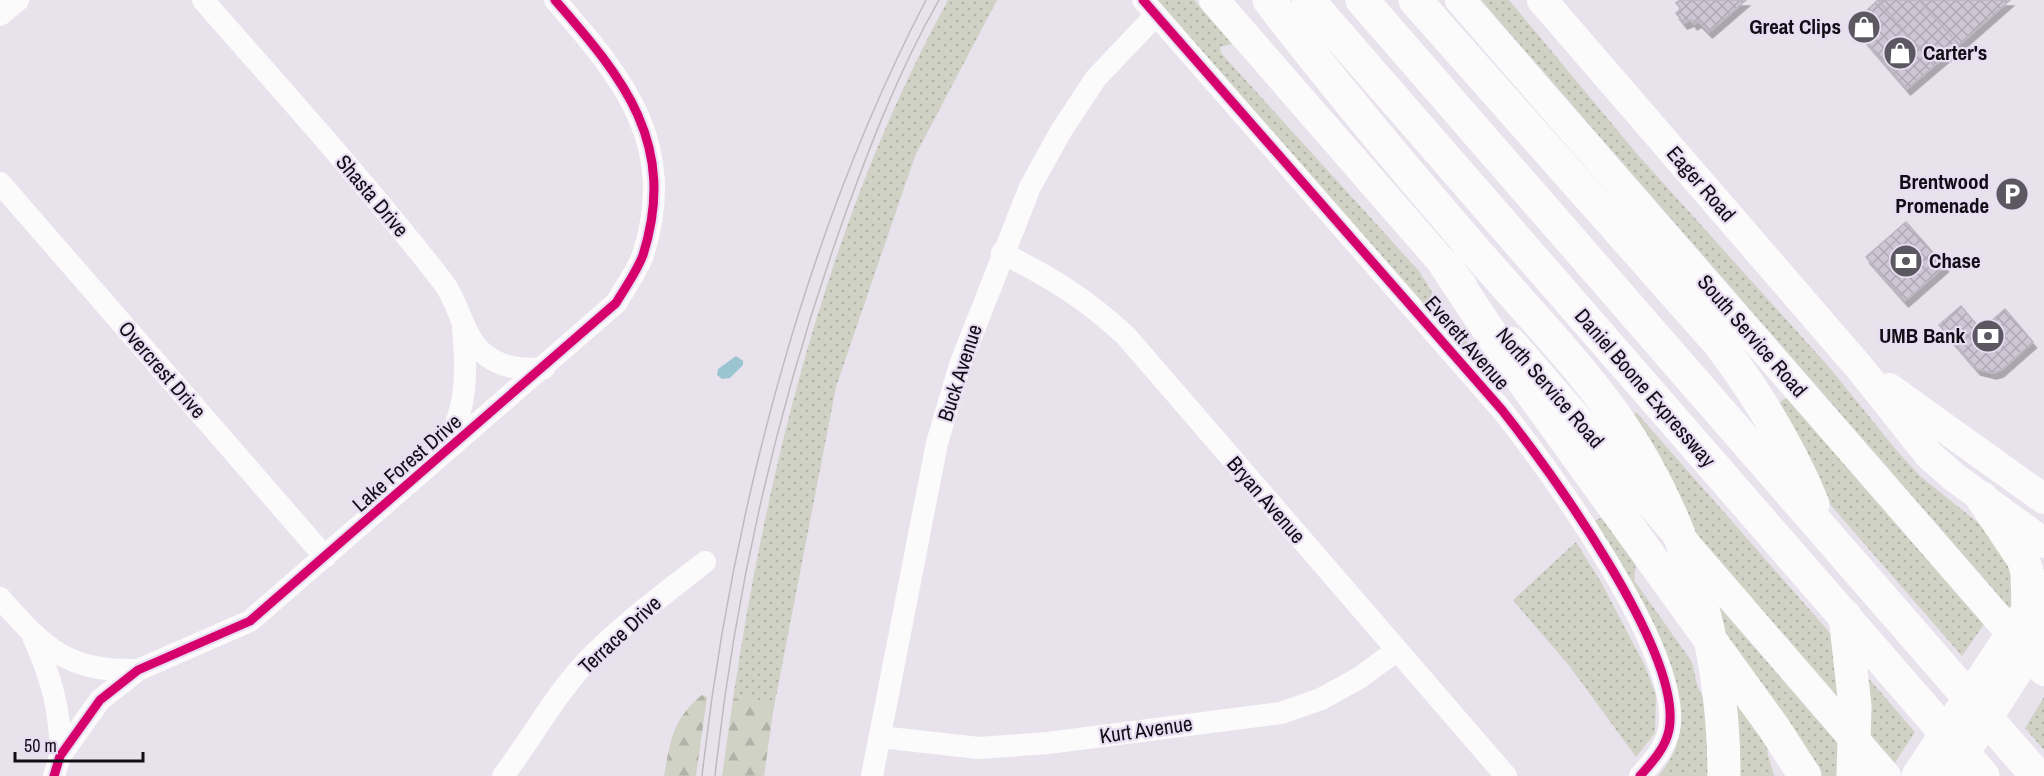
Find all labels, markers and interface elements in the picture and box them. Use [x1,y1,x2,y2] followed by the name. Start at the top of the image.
[1846,9,1882,45] shop icon: Great Clips
[1749,12,1841,41] place label: Great Clips
[1882,35,1918,71] shop icon: Carter's
[1923,38,1987,67] place label: Carter's
[1660,139,1742,228] street label: Eager Road
[329,148,415,243] street label: Shasta Drive
[1895,167,1989,220] place label: Brentwood Promenade
[1994,176,2030,212] parking icon: Brentwood Promenade
[1888,243,1924,279] bank icon: Chase
[1929,246,1981,275] place label: Chase
[1691,268,1814,403] street label: South Service Road
[1418,289,1517,396] street label: Everett Avenue
[1568,302,1723,474] street label: Daniel Boone Expressway
[112,315,213,425] street label: Overcrest Drive
[1970,318,2006,354] bank icon: UMB Bank
[930,321,989,425] street label: Buck Avenue
[1490,321,1611,454] street label: North Service Road
[1879,321,1965,350] place label: UMB Bank
[346,407,468,518] street label: Lake Forest Drive
[1220,450,1312,550] street label: Bryan Avenue
[572,589,667,680] street label: Terrace Drive
[1098,709,1194,750] street label: Kurt Avenue
[15,725,142,763] scale bar
[24,733,57,758] text: 50 m

